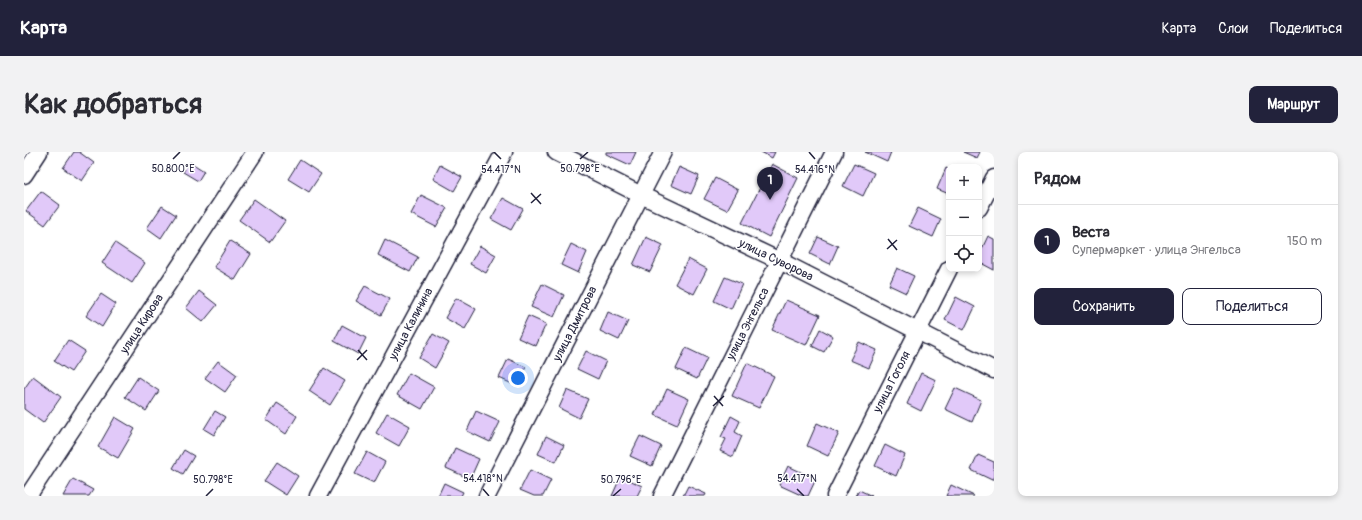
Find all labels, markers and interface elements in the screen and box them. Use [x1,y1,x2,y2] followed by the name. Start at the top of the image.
[20,16,67,40] text: Карта
[1162,20,1196,37] text: Карта
[1218,20,1248,37] text: Слои
[1270,20,1342,37] text: Поделиться
[1249,86,1338,123] button: Маршрут
[24,87,202,122] text: Как добраться
[152,163,194,175] text: 50.800°E
[560,163,600,175] text: 50.798°E
[481,164,521,176] text: 54.417°N
[795,164,835,176] text: 54.416°N
[946,164,982,272] map controls
[946,164,982,200] button: +
[757,167,783,200] pin: 1
[1034,168,1081,189] text: Рядом
[946,200,982,236] button: −
[1072,223,1110,242] text: Веста
[1044,233,1050,249] text: 1
[1287,233,1322,249] text: 150 m
[735,235,816,285] street label: улица Суворова
[946,236,982,272] button: locate
[1072,242,1241,258] text: Супермаркет · улица Энгельса
[549,283,601,365] street label: улица Дмитрова
[385,285,436,364] street label: улица Калинина
[723,285,773,364] street label: улица Энгельса
[1034,288,1174,325] button: Сохранить
[1182,288,1322,325] button: Поделиться
[117,291,167,358] street label: улица Кирова
[870,348,914,416] street label: улица Гоголя
[508,368,528,388] your location
[463,473,503,485] text: 54.418°N
[777,473,817,485] text: 54.417°N
[193,474,233,486] text: 50.798°E
[601,474,641,486] text: 50.796°E

